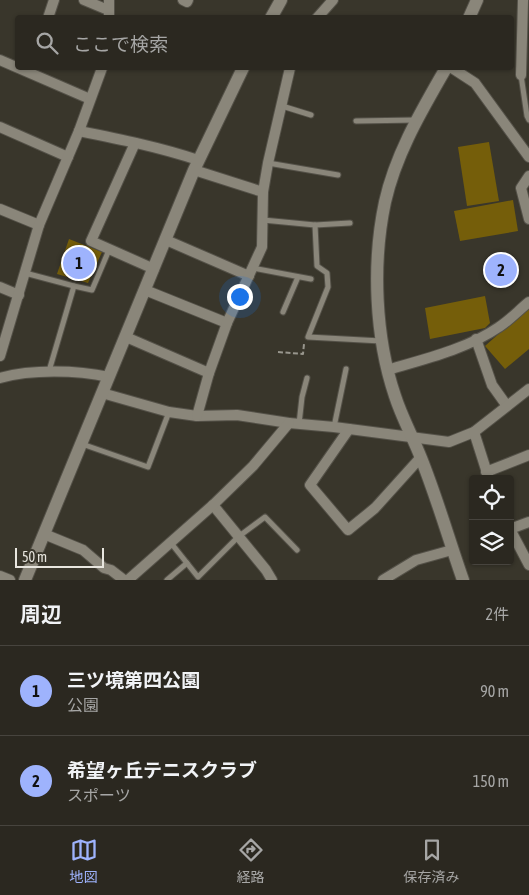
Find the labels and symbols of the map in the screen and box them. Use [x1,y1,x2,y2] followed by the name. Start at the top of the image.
[63,244,95,282] pin: 1
[485,251,517,289] pin: 2
[227,284,253,310] your location
[15,545,104,568] scale bar

